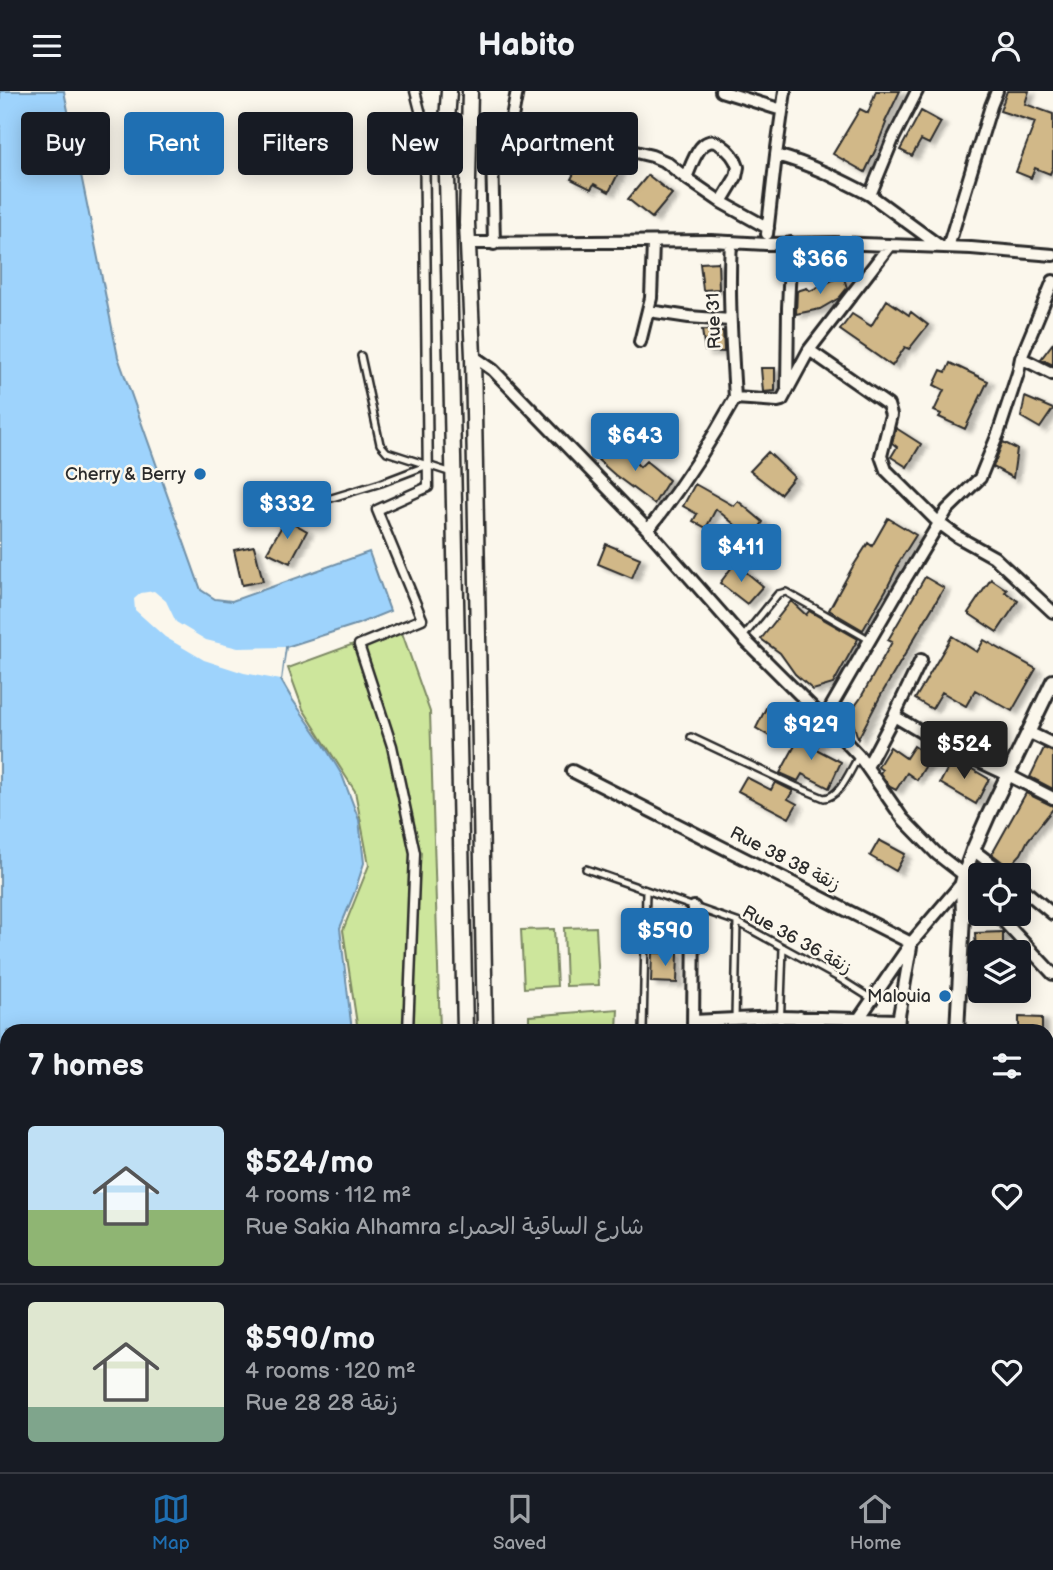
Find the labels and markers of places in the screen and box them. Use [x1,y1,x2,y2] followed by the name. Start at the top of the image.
[779,237,861,296] pin: $366
[594,413,676,473] pin: $643
[65,464,187,485] place label: Cherry & Berry
[192,466,208,482] marker: Cherry & Berry
[246,482,328,541] pin: $332
[700,525,782,584] pin: $411
[770,703,852,762] pin: $929
[923,721,1005,781] pin: $524
[624,909,706,968] pin: $590
[867,986,931,1007] place label: Malouia
[937,988,953,1004] marker: Malouia

